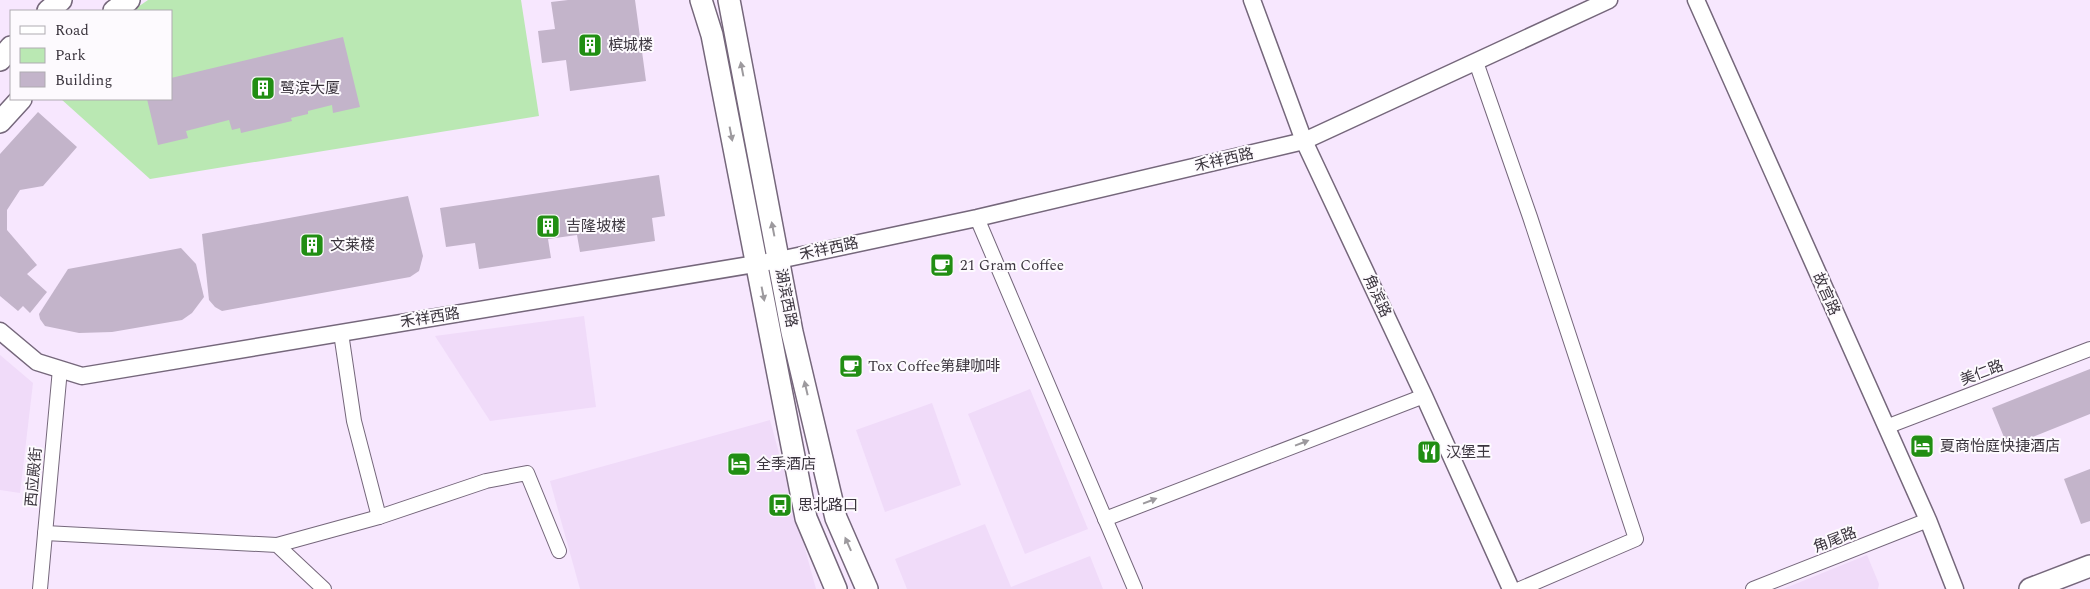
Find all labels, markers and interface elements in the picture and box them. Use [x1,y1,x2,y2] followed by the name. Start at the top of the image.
[10,10,172,100] legend
[55,19,89,42] text: Road
[577,32,603,58] building icon: 槟城楼
[608,34,653,57] place label: 槟城楼
[55,44,86,67] text: Park
[738,62,746,77] one-way arrow
[55,69,112,92] text: Building
[250,75,276,101] building icon: 鹭滨大厦
[280,77,340,100] place label: 鹭滨大厦
[728,127,736,143] one-way arrow
[1192,142,1256,178] street label: 禾祥西路
[535,213,561,239] building icon: 吉隆坡楼
[566,215,626,238] place label: 吉隆坡楼
[768,220,776,236] one-way arrow
[299,232,325,258] building icon: 文莱楼
[797,232,861,266] street label: 禾祥西路
[330,234,375,257] place label: 文莱楼
[929,252,955,278] cafe icon: 21 Gram Coffee
[960,254,1064,277] place label: 21 Gram Coffee
[769,266,803,330] street label: 湖滨西路
[1806,269,1846,319] street label: 故宫路
[1357,271,1397,321] street label: 角滨路
[759,286,767,302] one-way arrow
[399,302,461,334] street label: 禾祥西路
[838,353,864,379] cafe icon: Tox Coffee第肆咖啡
[1957,354,2007,392] street label: 美仁路
[868,355,1000,378] place label: Tox Coffee第肆咖啡
[801,379,809,395] one-way arrow
[1909,433,1935,459] hotel icon: 夏商怡庭快捷酒店
[1940,435,2060,458] place label: 夏商怡庭快捷酒店
[1295,438,1309,446] one-way arrow
[1416,439,1442,465] restaurant icon: 汉堡王
[1446,441,1491,464] place label: 汉堡王
[20,446,48,508] street label: 西应殿街
[726,451,752,477] hotel icon: 全季酒店
[756,453,816,476] place label: 全季酒店
[767,492,793,518] bus stop icon: 思北路口
[798,494,858,517] place label: 思北路口
[1143,497,1158,504] one-way arrow
[1810,521,1860,559] street label: 角尾路
[843,537,851,551] one-way arrow

